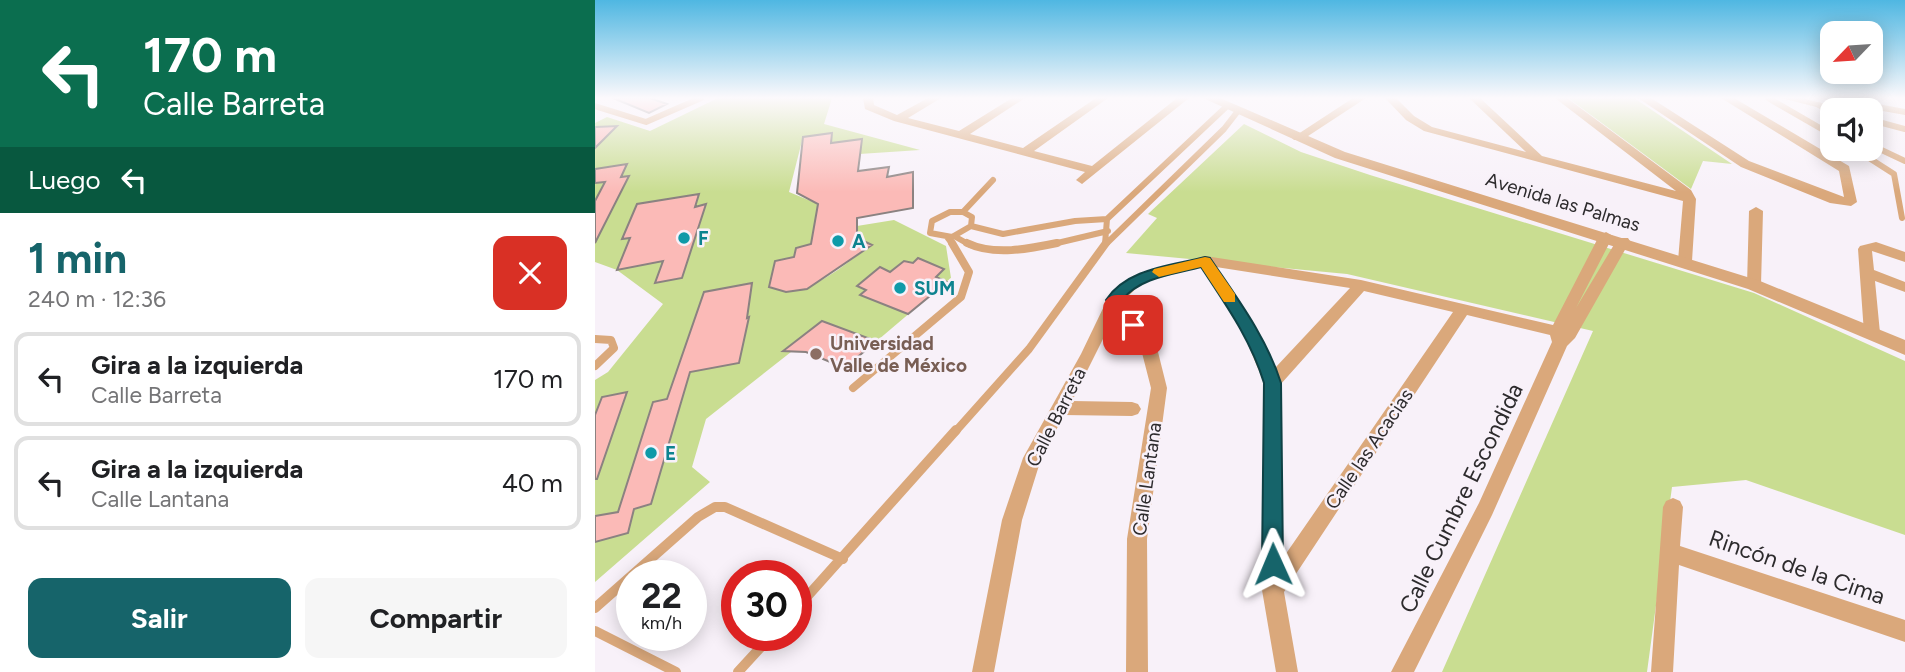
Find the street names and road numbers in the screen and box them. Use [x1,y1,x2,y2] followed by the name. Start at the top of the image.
[1483,168,1643,236] street label: Avenida las Palmas
[1021,364,1091,470] street label: Calle Barreta
[1393,379,1529,617] street label: Calle Cumbre Escondida
[1320,384,1418,514] street label: Calle las Acacias
[1128,421,1166,537] street label: Calle Lantana
[1705,524,1889,610] street label: Rincón de la Cima

